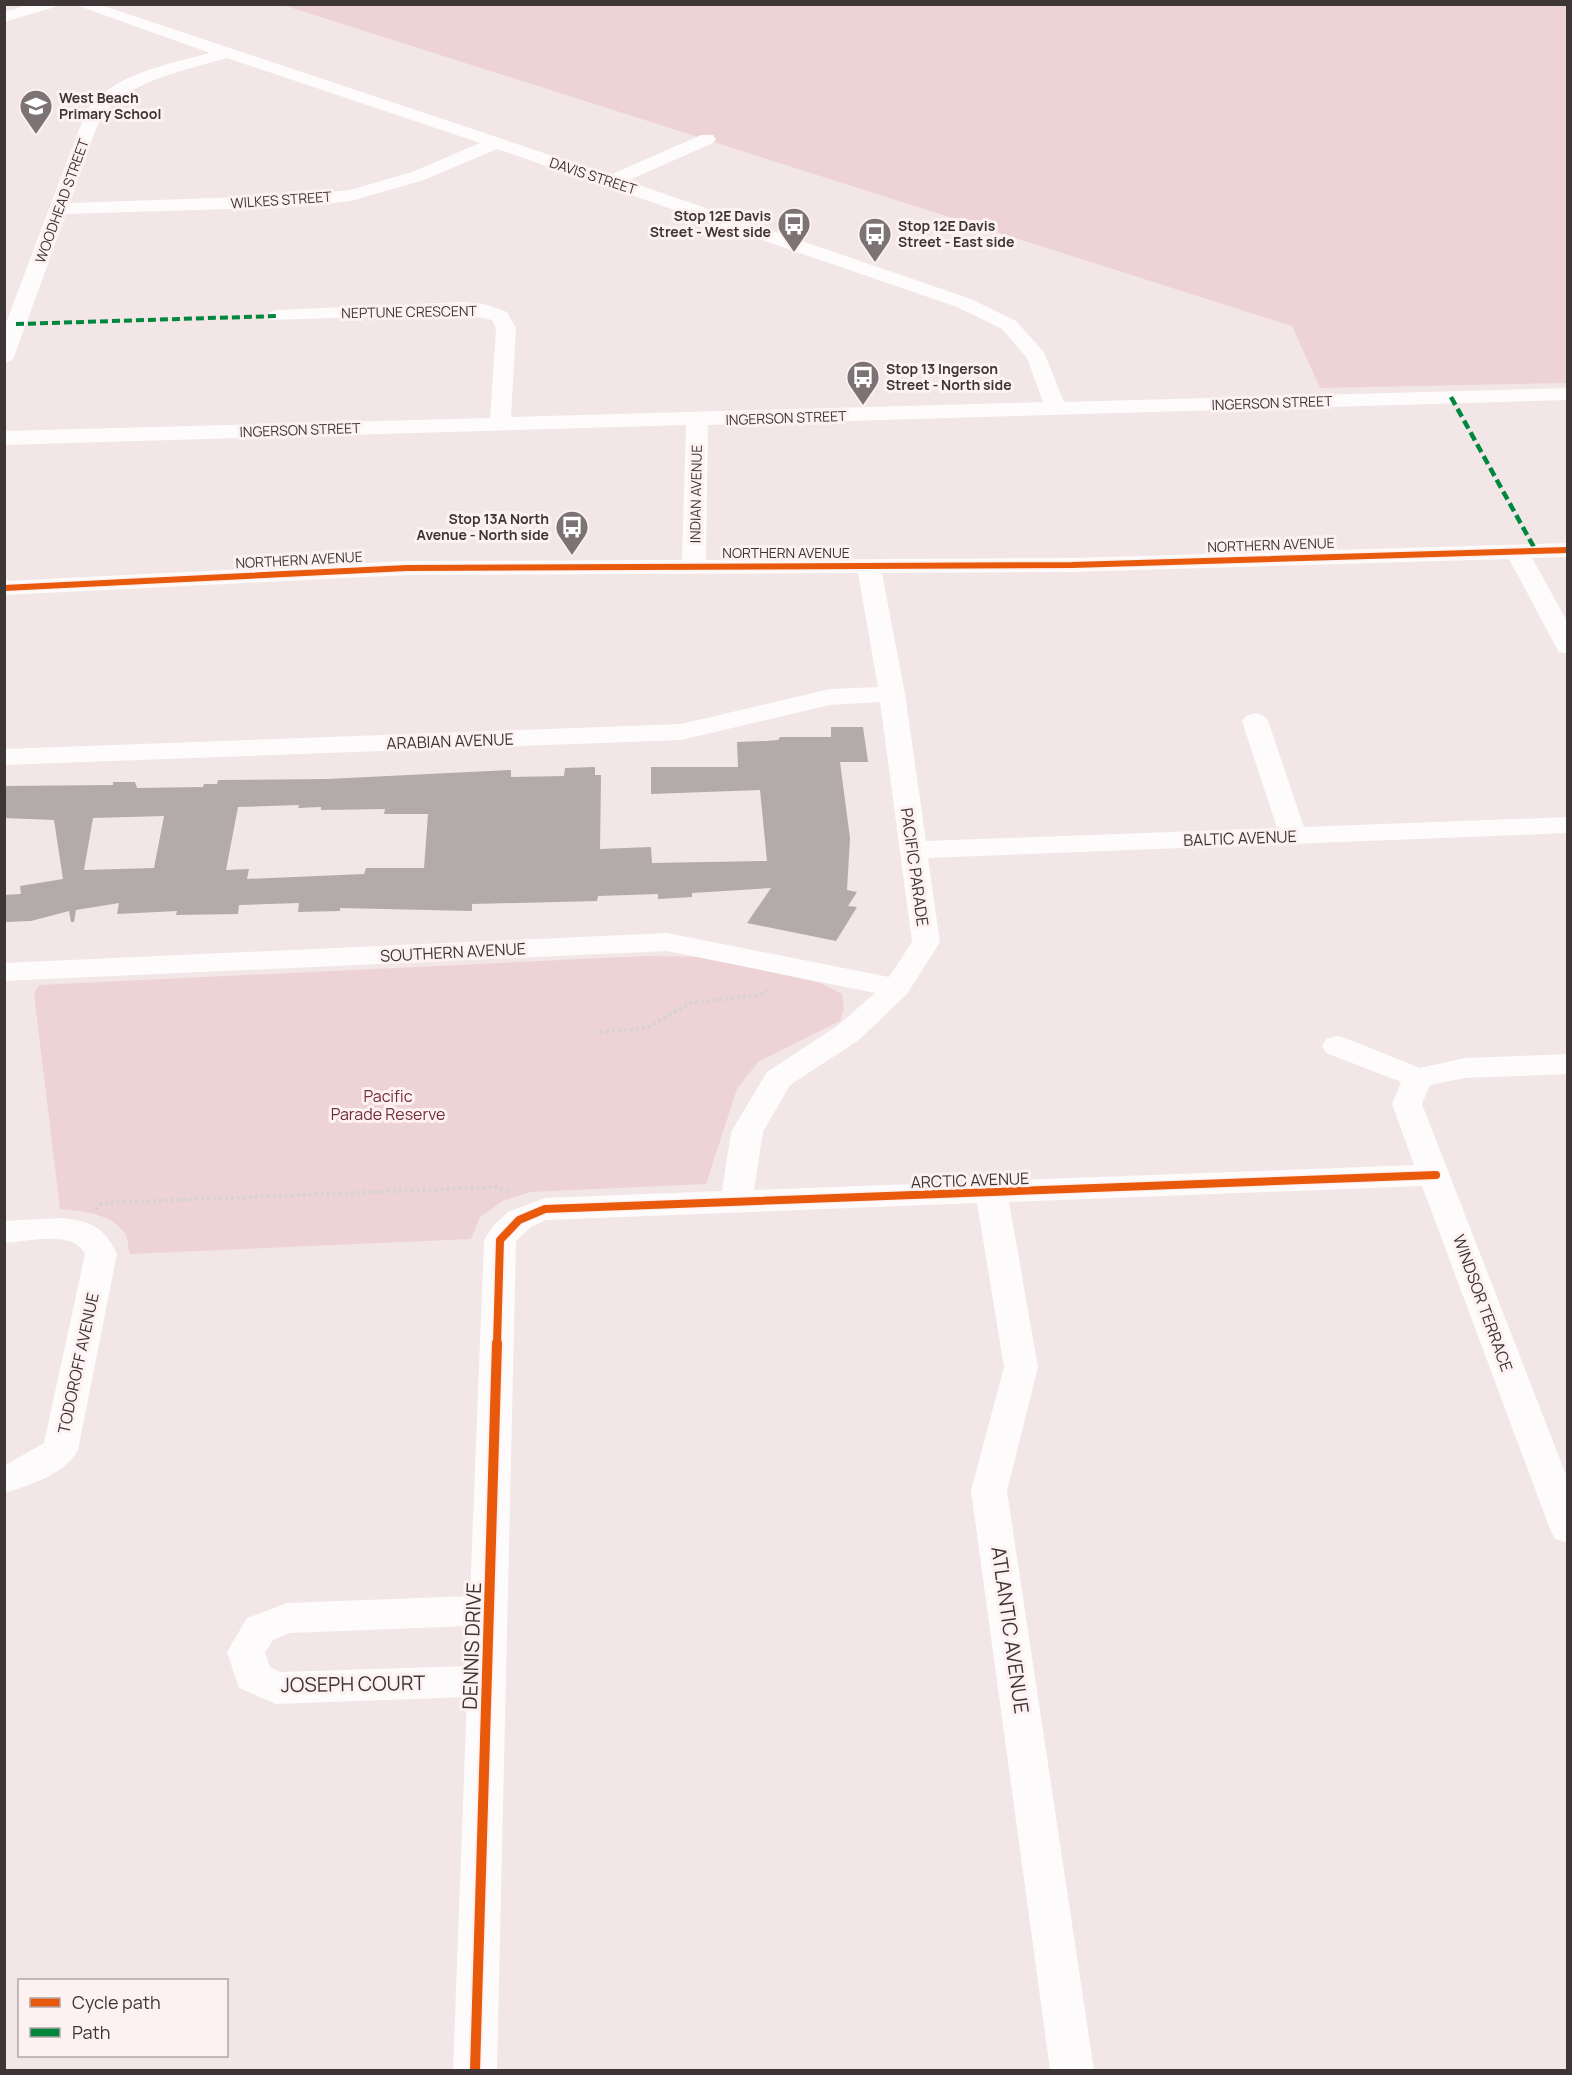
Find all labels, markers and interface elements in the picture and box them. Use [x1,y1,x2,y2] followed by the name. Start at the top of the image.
[18,88,54,135] school or university icon: West Beach Primary School
[59,88,161,123] place label: West Beach Primary School
[30,135,93,266] street label: WOODHEAD STREET
[547,153,640,199] street label: DAVIS STREET
[230,186,333,213] street label: WILKES STREET
[650,206,771,241] place label: Stop 12E Davis Street - West side
[776,206,812,253] bus stop icon: Stop 12E Davis Street - West side
[857,216,893,263] bus stop icon: Stop 12E Davis Street - East side
[898,216,1014,251] place label: Stop 12E Davis Street - East side
[341,301,478,322] street label: NEPTUNE CRESCENT
[845,359,881,406] bus stop icon: Stop 13 Ingerson Street - North side
[886,359,1012,394] place label: Stop 13 Ingerson Street - North side
[1211,391,1333,414] street label: INGERSON STREET
[725,406,847,429] street label: INGERSON STREET
[239,418,361,441] street label: INGERSON STREET
[685,445,706,543] street label: INDIAN AVENUE
[417,509,549,544] place label: Stop 13A North Avenue - North side
[554,509,590,556] bus stop icon: Stop 13A North Avenue - North side
[1207,533,1335,556] street label: NORTHERN AVENUE
[722,543,850,562] street label: NORTHERN AVENUE
[235,547,363,572] street label: NORTHERN AVENUE
[386,728,514,754] street label: ARABIAN AVENUE
[896,806,934,928] street label: PACIFIC PARADE
[1183,825,1297,851] street label: BALTIC AVENUE
[380,937,526,967] street label: SOUTHERN AVENUE
[331,1085,445,1125] park label: Pacific Parade Reserve
[910,1167,1030,1193] street label: ARCTIC AVENUE
[1448,1231,1518,1375] street label: WINDSOR TERRACE
[52,1291,104,1435] street label: TODOROFF AVENUE
[985,1544,1036,1715] street label: ATLANTIC AVENUE
[456,1582,487,1710] street label: DENNIS DRIVE
[280,1669,426,1698] street label: JOSEPH COURT
[18,1979,228,2057] legend
[72,1990,161,2014] text: Cycle path
[72,2020,110,2044] text: Path

